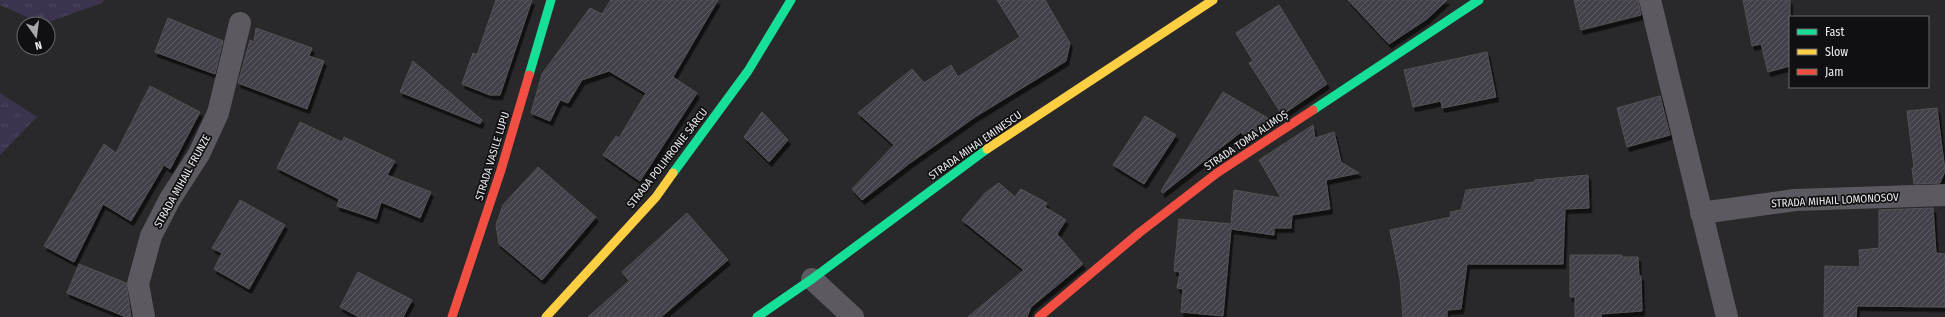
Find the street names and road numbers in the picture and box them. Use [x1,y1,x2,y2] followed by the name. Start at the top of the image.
[624,106,710,211] street label: STRADA POLIHRONIE SÂRCU
[1202,107,1291,173] street label: STRADA TOMA ALIMOȘ
[926,108,1024,182] street label: STRADA MIHAI EMINESCU
[473,110,512,202] street label: STRADA VASILE LUPU
[151,132,213,230] street label: STRADA MIHAIL FRUNZE
[1771,191,1899,210] street label: STRADA MIHAIL LOMONOSOV

